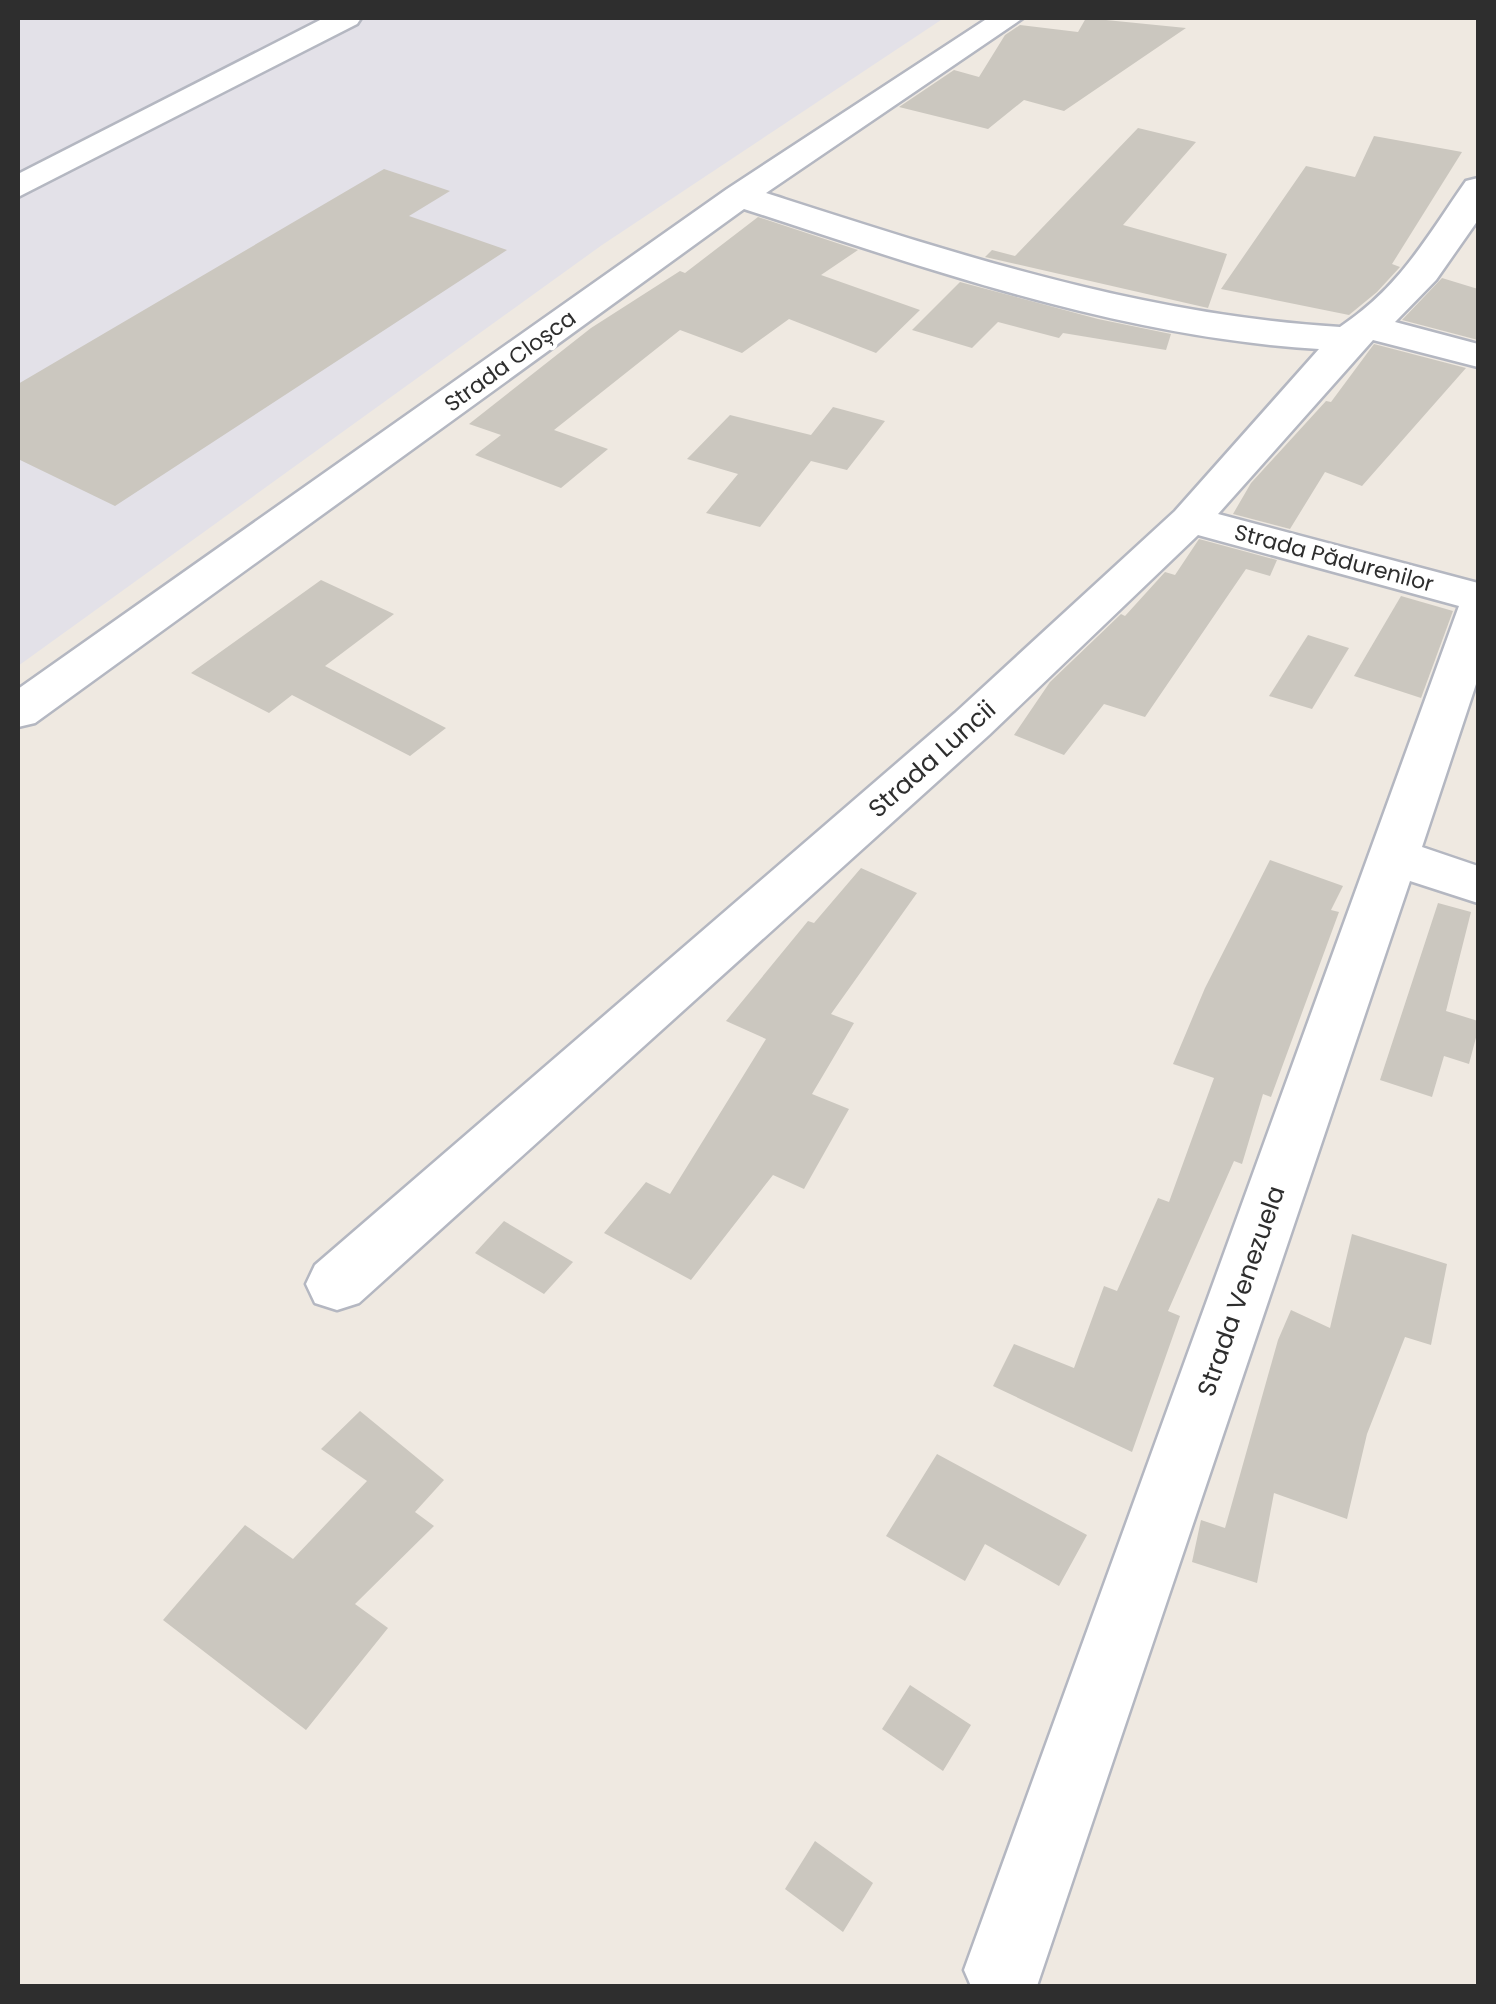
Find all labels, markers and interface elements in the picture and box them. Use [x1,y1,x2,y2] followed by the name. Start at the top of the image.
[438,303,582,419] street label: Strada Cloșca
[1231,516,1437,600] street label: Strada Pădurenilor
[861,692,1003,826] street label: Strada Luncii
[1189,1181,1293,1401] street label: Strada Venezuela

